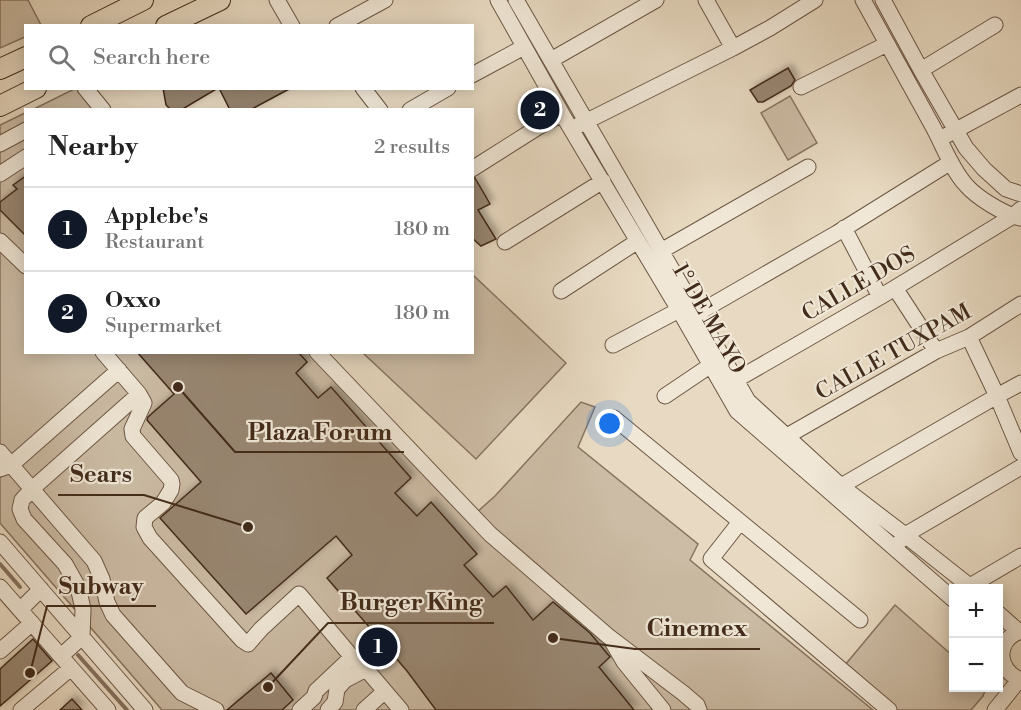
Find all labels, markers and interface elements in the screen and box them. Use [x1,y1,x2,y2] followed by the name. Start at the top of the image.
[24,24,474,90] search box
[45,41,78,74] icon: search
[93,44,210,71] text: Search here
[520,88,560,132] pin: 2
[48,131,138,163] text: Nearby
[374,135,450,160] text: 2 results
[105,203,208,230] text: Applebe's
[63,217,72,242] text: 1
[395,217,450,242] text: 180 m
[105,230,204,255] text: Restaurant
[797,241,920,328] street label: CALLE DOS
[666,259,751,379] street label: 1° DE MAYO
[105,287,161,314] text: Oxxo
[811,298,977,406] street label: CALLE TUXPAM
[61,301,74,326] text: 2
[395,301,450,326] text: 180 m
[105,314,222,339] text: Supermarket
[595,409,624,438] your location
[235,410,404,452] callout: Plaza Forum
[248,418,392,448] text: Plaza Forum
[58,453,144,495] callout: Sears
[70,460,132,490] text: Sears
[47,564,156,606] callout: Subway
[58,572,145,602] text: Subway
[328,581,494,623] callout: Burger King
[949,584,1003,692] map controls
[949,584,1003,638] button: +
[340,588,484,618] text: Burger King
[635,607,760,649] callout: Cinemex
[647,614,748,644] text: Cinemex
[358,624,398,670] pin: 1
[949,638,1003,692] button: −

